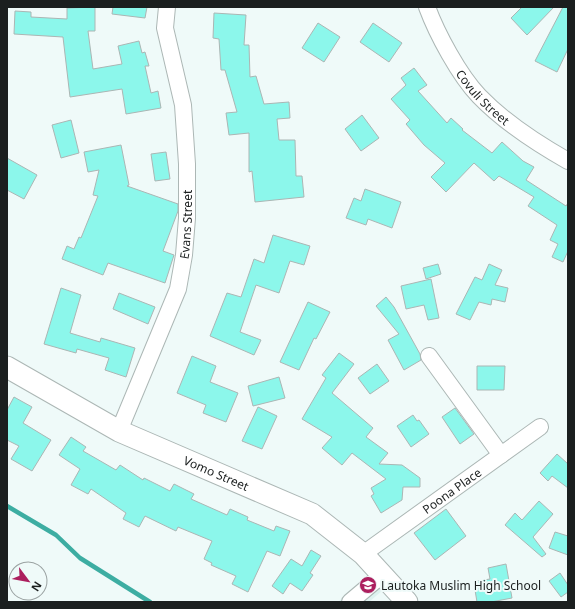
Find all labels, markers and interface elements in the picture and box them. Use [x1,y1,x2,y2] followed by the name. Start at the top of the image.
[452,66,514,129] street label: Covuli Street
[175,189,196,260] street label: Evans Street
[181,451,252,495] street label: Vomo Street
[419,463,485,517] street label: Poona Place
[8,561,48,601] north arrow
[358,575,378,595] school or university icon: Lautoka Muslim High School
[381,577,541,594] place label: Lautoka Muslim High School
[28,579,46,594] text: N

